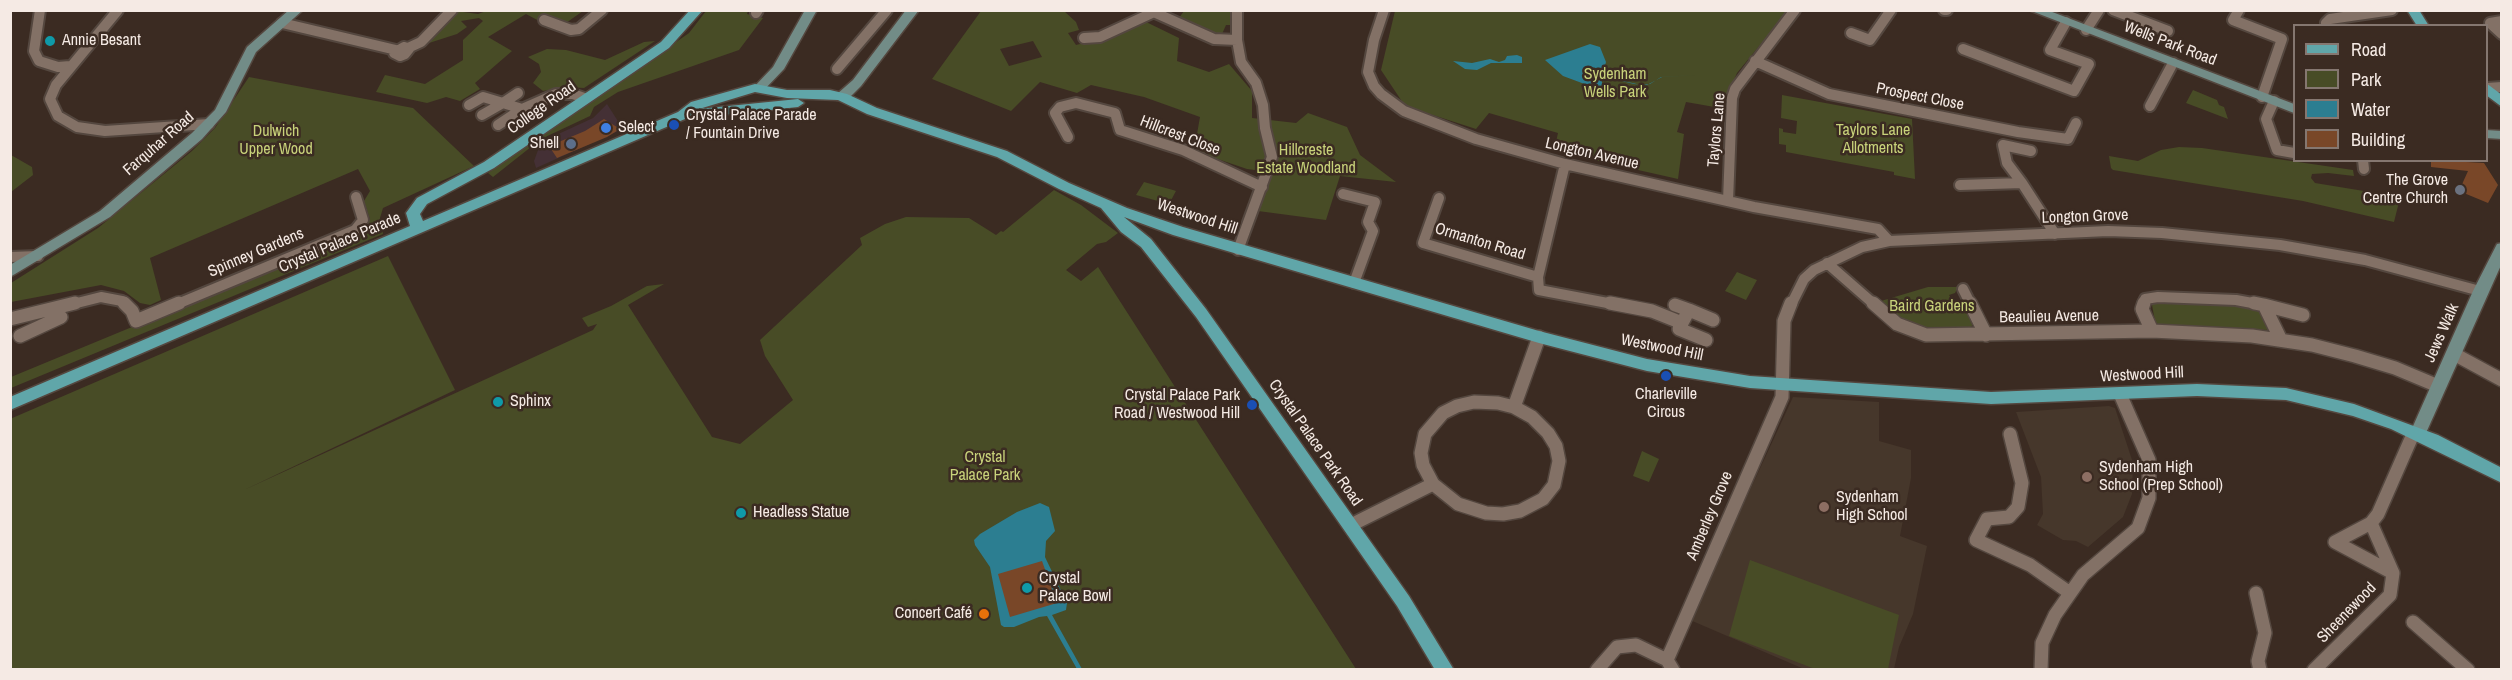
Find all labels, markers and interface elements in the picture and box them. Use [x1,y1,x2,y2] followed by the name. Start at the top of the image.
[2121,18,2219,70] street label: Wells Park Road
[2293,24,2488,162] legend
[62,31,141,51] place label: Annie Besant
[43,34,57,48] marker: Annie Besant
[2351,37,2386,62] text: Road
[1584,65,1646,103] park label: Sydenham Wells Park
[2351,67,2381,92] text: Park
[504,77,580,139] street label: College Road
[1875,79,1965,115] street label: Prospect Close
[1704,92,1730,168] street label: Taylors Lane
[2351,97,2390,122] text: Water
[686,106,817,144] place label: Crystal Palace Parade / Fountain Drive
[120,108,198,180] street label: Farquhar Road
[1137,112,1223,160] street label: Hillcrest Close
[618,118,654,138] place label: Select
[667,118,681,132] marker: Crystal Palace Parade / Fountain Drive
[599,121,613,135] marker: Select
[1836,121,1910,159] park label: Taylors Lane Allotments
[239,122,313,160] park label: Dulwich Upper Wood
[2351,127,2405,152] text: Building
[530,134,559,154] place label: Shell
[1543,134,1641,174] street label: Longton Avenue
[564,137,578,151] marker: Shell
[1256,141,1356,179] park label: Hillcreste Estate Woodland
[2363,171,2448,209] place label: The Grove Centre Church
[2453,183,2467,197] marker: The Grove Centre Church
[1154,195,1240,239] street label: Westwood Hill
[2041,206,2129,228] street label: Longton Grove
[276,209,404,277] street label: Crystal Palace Parade
[1433,219,1527,265] street label: Ormanton Road
[205,224,307,282] street label: Spinney Gardens
[1889,297,1975,317] park label: Baird Gardens
[2421,301,2463,365] street label: Jews Walk
[1999,307,2099,327] street label: Beaulieu Avenue
[1619,331,1705,365] street label: Westwood Hill
[2100,363,2184,387] street label: Westwood Hill
[1659,369,1673,383] marker: Charleville Circus
[1264,376,1366,510] street label: Crystal Palace Park Road
[1635,385,1697,423] place label: Charleville Circus
[1114,386,1240,424] place label: Crystal Palace Park Road / Westwood Hill
[510,392,551,412] place label: Sphinx
[491,395,505,409] marker: Sphinx
[1245,398,1259,412] marker: Crystal Palace Park Road / Westwood Hill
[950,448,1020,486] park label: Crystal Palace Park
[2099,458,2223,496] place label: Sydenham High School (Prep School)
[1683,469,1737,563] street label: Amberley Grove
[2080,470,2094,484] marker: Sydenham High School (Prep School)
[1836,488,1907,526] place label: Sydenham High School
[1817,500,1831,514] marker: Sydenham High School
[753,503,849,523] place label: Headless Statue
[734,506,748,520] marker: Headless Statue
[1039,569,1111,607] place label: Crystal Palace Bowl
[2313,579,2381,647] street label: Sheenewood
[1020,581,1034,595] marker: Crystal Palace Bowl
[895,604,972,624] place label: Concert Café
[977,607,991,621] marker: Concert Café

